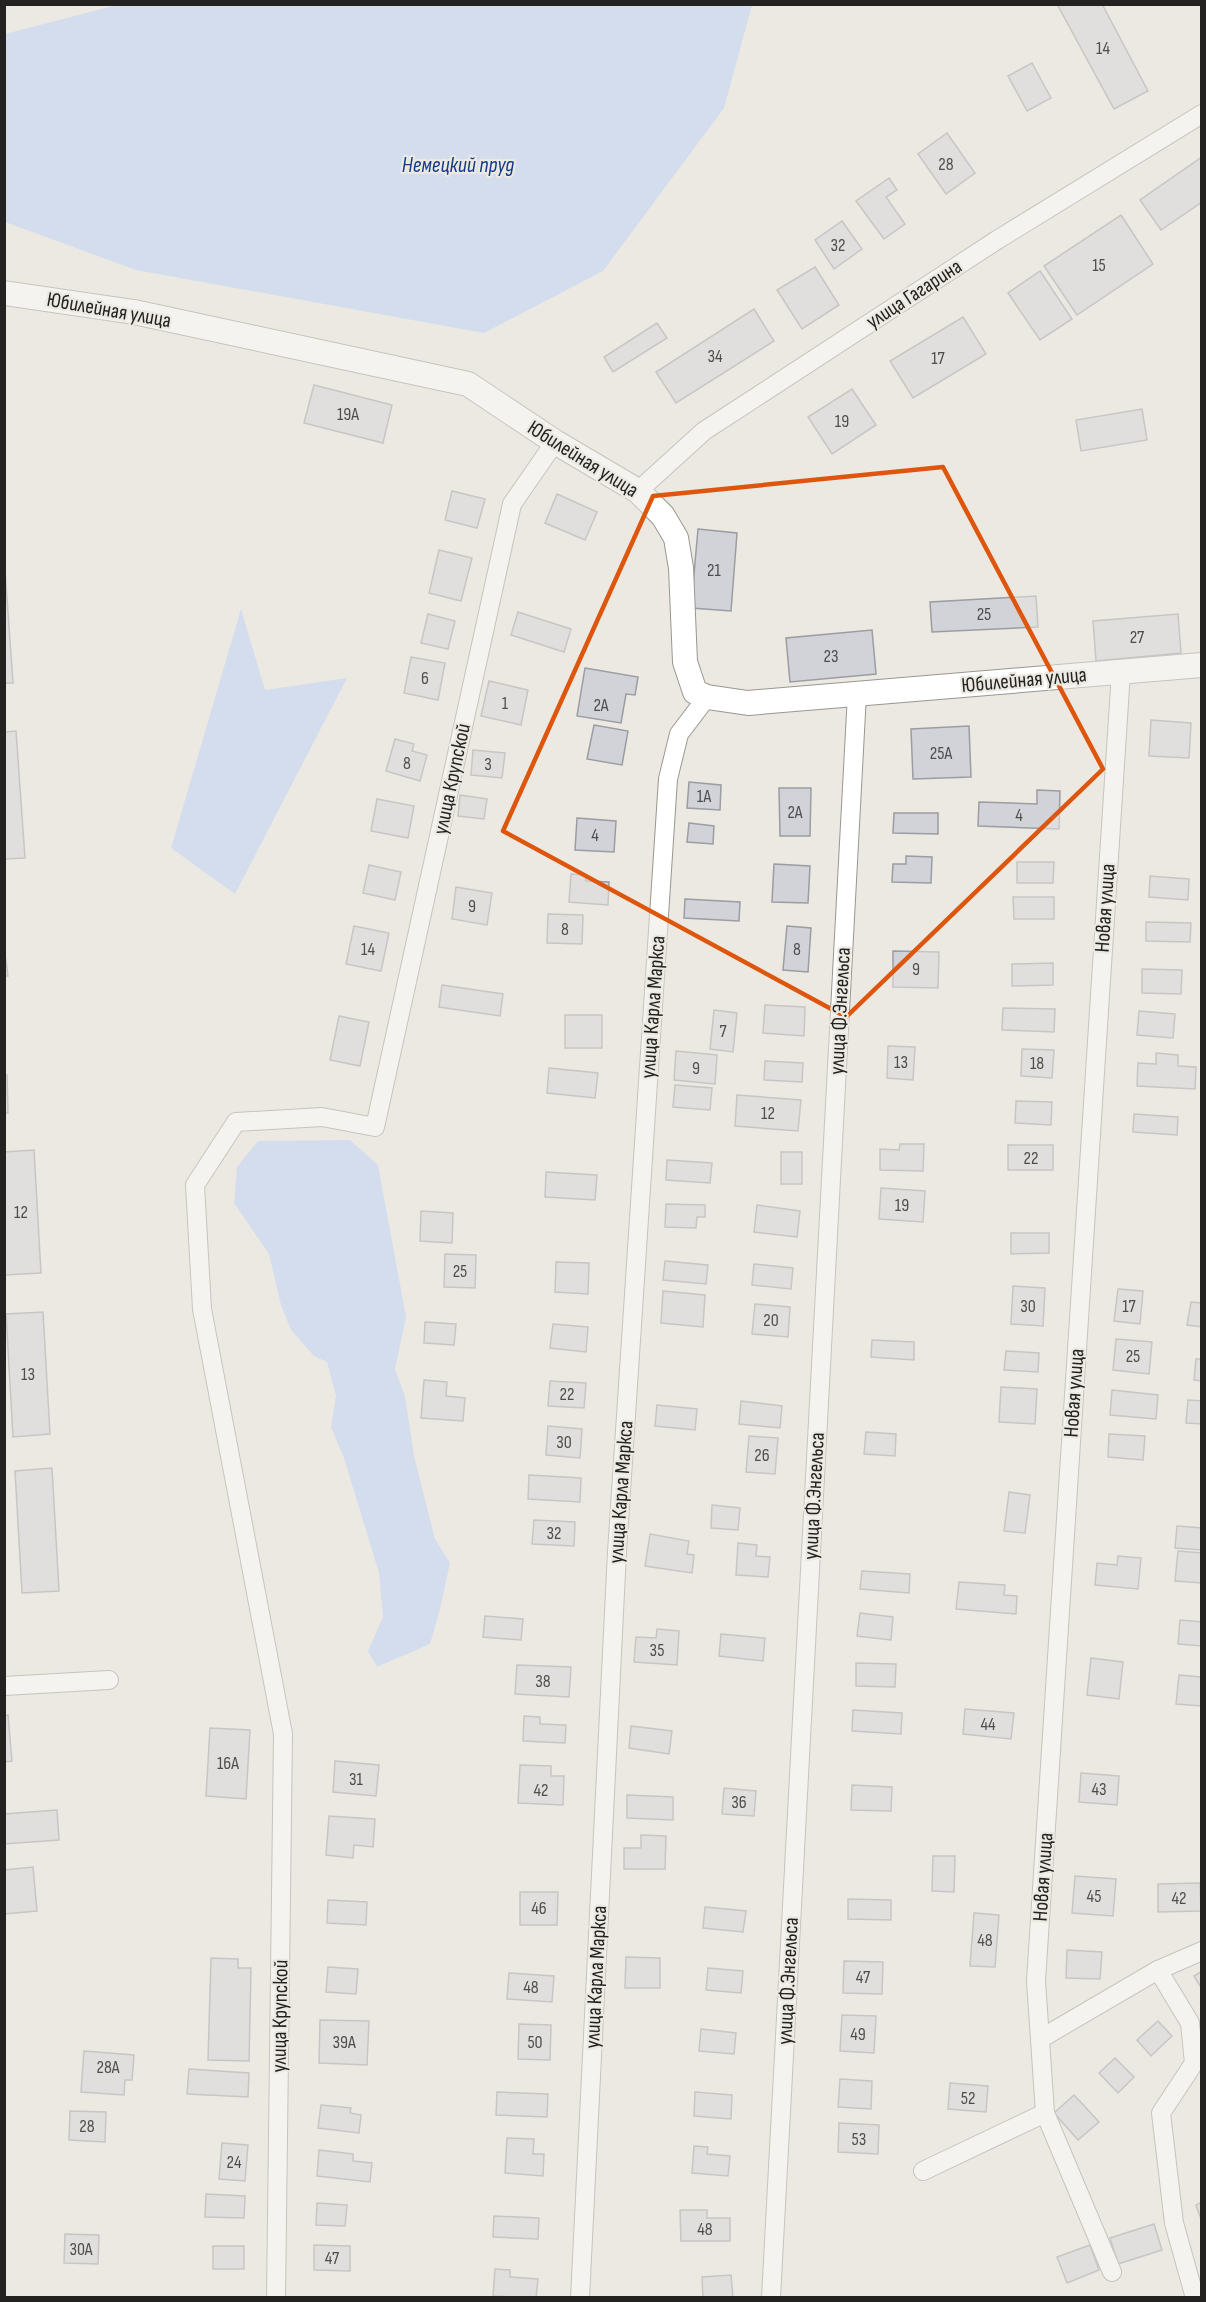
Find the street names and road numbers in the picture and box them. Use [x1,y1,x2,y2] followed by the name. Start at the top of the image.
[862,254,966,334] street label: улица Гагарина
[45,287,173,333] street label: Юбилейная улица
[523,415,643,503] street label: Юбилейная улица
[960,662,1088,698] street label: Юбилейная улица
[428,721,476,837] street label: улица Крупской
[1089,863,1121,953] street label: Новая улица
[636,935,670,1079] street label: улица Карла Маркса
[824,947,856,1075] street label: улица Ф.Энгельса
[1058,1348,1090,1438] street label: Новая улица
[604,1420,638,1564] street label: улица Карла Маркса
[798,1432,830,1560] street label: улица Ф.Энгельса
[1027,1832,1059,1922] street label: Новая улица
[580,1905,612,2049] street label: улица Карла Маркса
[772,1917,804,2045] street label: улица Ф.Энгельса
[267,1959,293,2073] street label: улица Крупской

